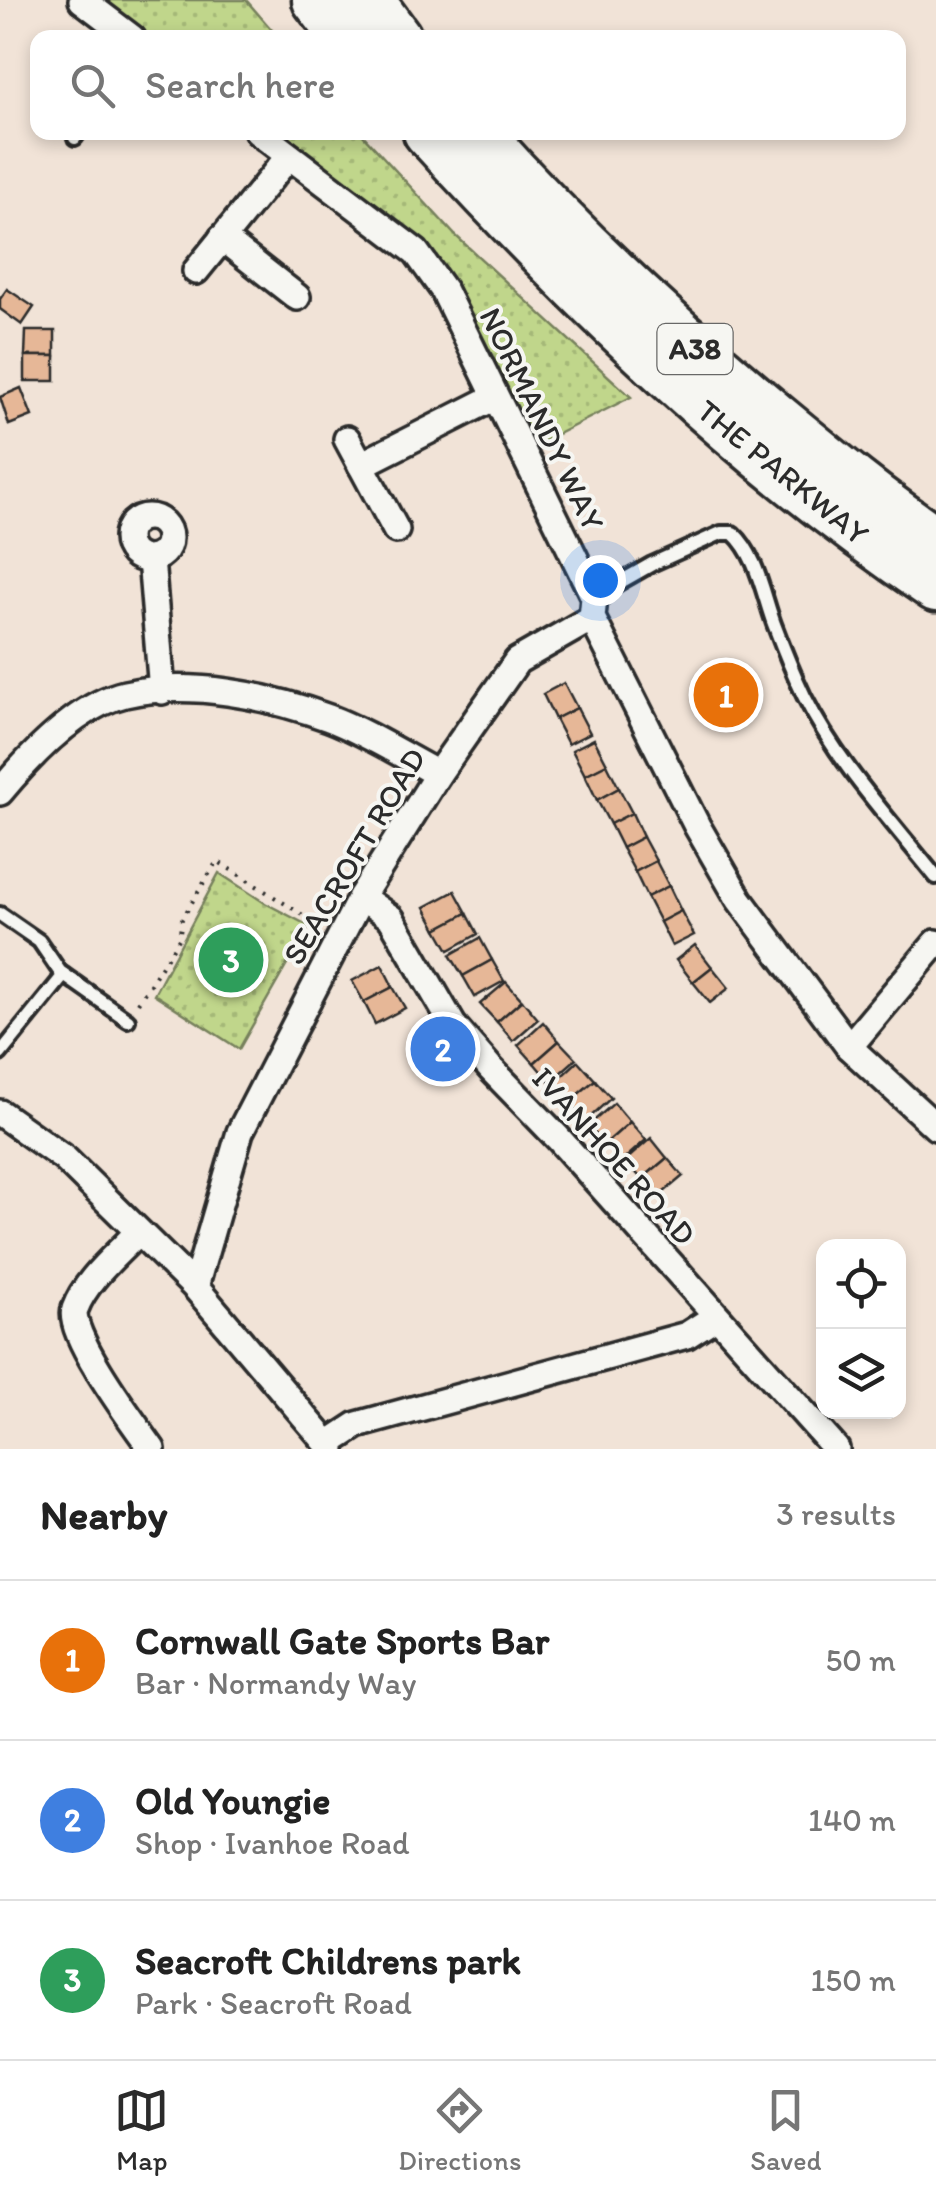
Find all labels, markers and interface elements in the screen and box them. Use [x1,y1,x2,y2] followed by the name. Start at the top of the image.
[30,30,906,140] search box
[65,58,120,113] icon: search
[145,62,336,108] text: Search here
[472,301,612,537] street label: NORMANDY WAY
[658,324,732,374] road number: A38
[690,391,876,553] street label: THE PARKWAY
[575,555,626,606] your location
[694,658,758,732] pin: 1
[274,741,434,971] street label: SEACROFT ROAD
[198,922,264,998] pin: 3
[410,1012,476,1086] pin: 2
[524,1059,704,1253] street label: IVANHOE ROAD
[816,1239,906,1419] map controls
[816,1239,906,1329] button: locate
[816,1329,906,1419] button: layers
[40,1489,167,1540] text: Nearby
[776,1495,896,1533] text: 3 results
[135,1618,549,1664] text: Cornwall Gate Sports Bar
[65,1641,80,1679] text: 1
[825,1641,896,1679] text: 50 m
[135,1664,416,1702] text: Bar · Normandy Way
[135,1778,330,1824] text: Old Youngie
[64,1801,81,1839] text: 2
[808,1801,896,1839] text: 140 m
[135,1824,410,1862] text: Shop · Ivanhoe Road
[135,1938,521,1984] text: Seacroft Childrens park
[64,1961,81,1999] text: 3
[811,1961,896,1999] text: 150 m
[135,1984,412,2022] text: Park · Seacroft Road
[114,2083,169,2177] tab: Map
[398,2083,521,2177] tab: Directions
[750,2083,822,2177] tab: Saved

